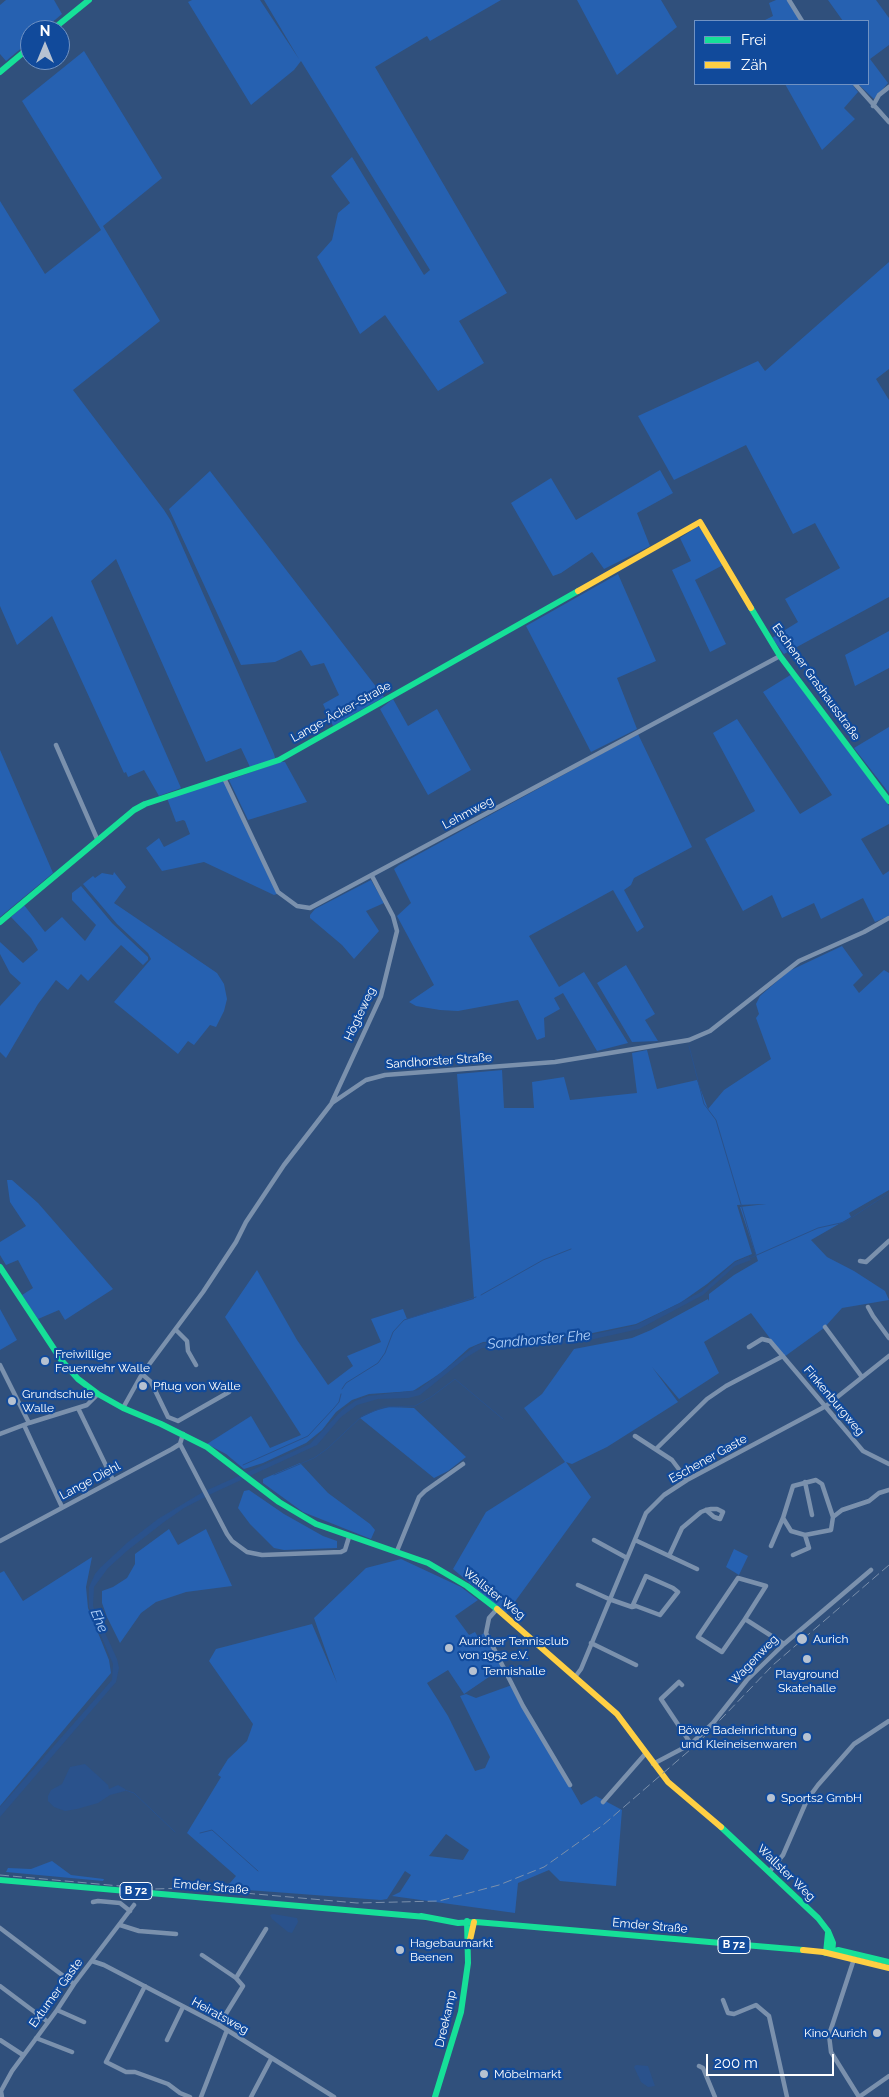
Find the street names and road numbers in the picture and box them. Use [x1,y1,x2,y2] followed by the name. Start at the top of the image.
[769,621,863,743] street label: Eschener Grashausstraße
[289,679,393,745] street label: Lange-Äcker-Straße
[440,794,496,832] street label: Lehmweg
[341,985,379,1043] street label: Högteweg
[386,1050,492,1072] street label: Sandhorster Straße
[801,1363,867,1439] street label: Finkenburgweg
[667,1432,749,1486] street label: Eschener Gaste
[57,1459,123,1503] street label: Lange Diehl
[460,1565,528,1623] street label: Wallster Weg
[727,1632,781,1688] street label: Wagenweg
[754,1842,818,1904] street label: Wallster Weg
[173,1877,249,1897] street label: Emder Straße
[120,1882,152,1900] road number: B 72
[612,1916,688,1936] street label: Emder Straße
[718,1936,750,1954] road number: B 72
[26,1956,86,2030] street label: Extumer Gaste
[432,1989,460,2049] street label: Dreekamp
[189,1994,251,2038] street label: Heiratsweg

